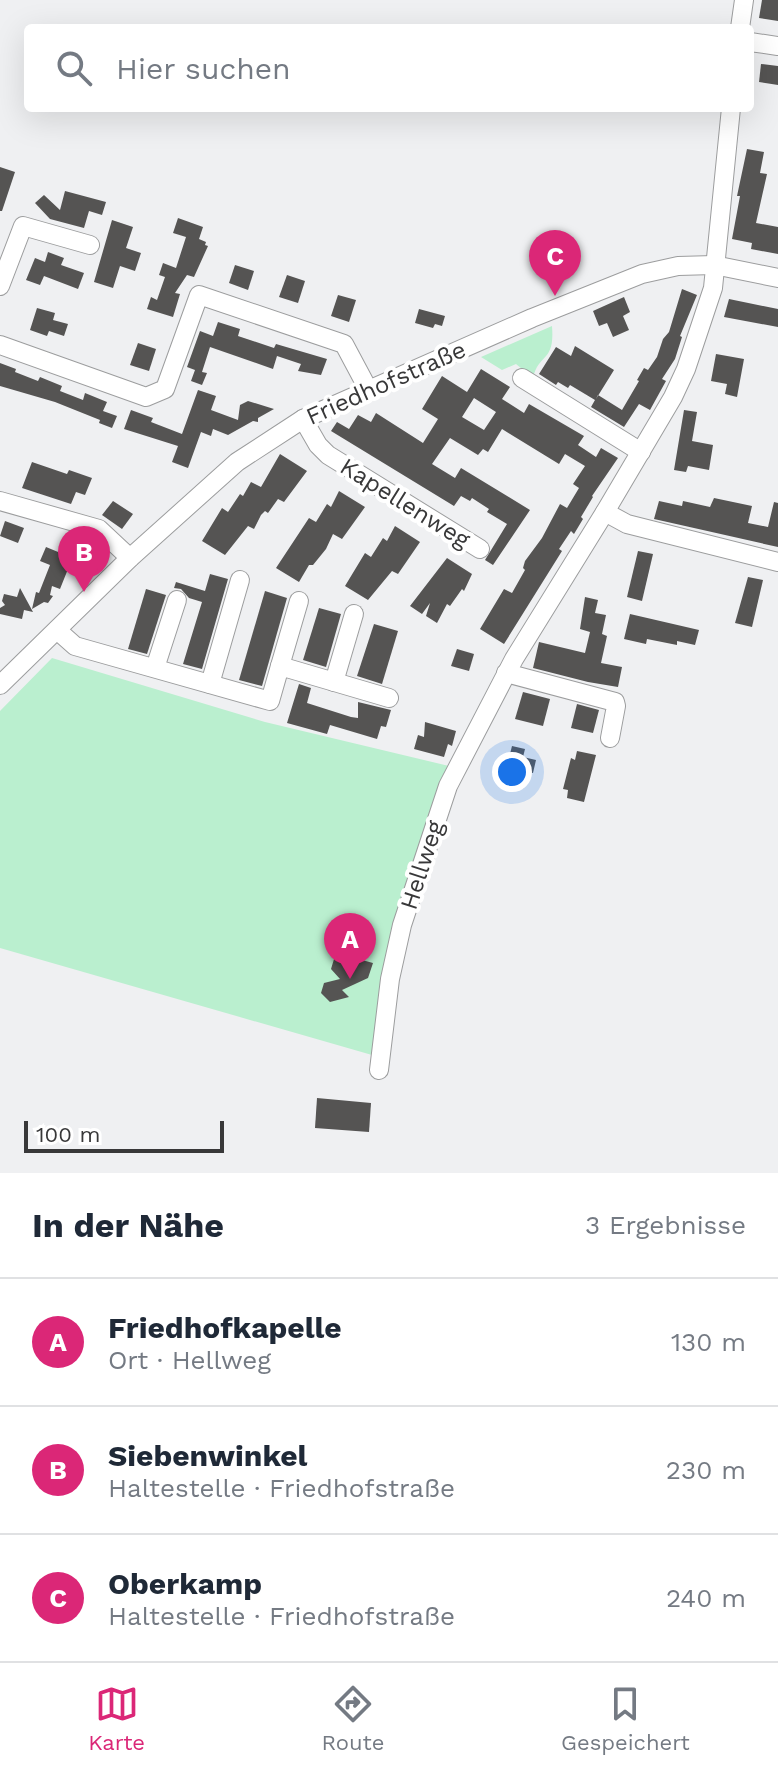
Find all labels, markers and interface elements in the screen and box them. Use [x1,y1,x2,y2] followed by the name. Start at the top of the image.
[24,24,754,112] search box
[52,46,96,90] icon: search
[116,51,291,86] text: Hier suchen
[529,230,581,296] pin: C
[302,335,470,431] street label: Friedhofstraße
[335,452,475,554] street label: Kapellenweg
[58,526,110,592] pin: B
[492,752,532,792] your location
[394,817,450,913] street label: Hellweg
[324,913,376,979] pin: A
[24,1117,224,1153] scale bar
[36,1122,100,1147] text: 100 m
[32,1205,224,1245] text: In der Nähe
[585,1210,746,1240] text: 3 Ergebnisse
[108,1310,342,1345] text: Friedhofkapelle
[49,1327,67,1357] text: A
[671,1327,746,1357] text: 130 m
[108,1345,271,1375] text: Ort · Hellweg
[108,1438,307,1473] text: Siebenwinkel
[49,1455,67,1485] text: B
[666,1455,746,1485] text: 230 m
[108,1473,455,1503] text: Haltestelle · Friedhofstraße
[108,1566,262,1601] text: Oberkamp
[49,1583,67,1613] text: C
[666,1583,746,1613] text: 240 m
[108,1601,455,1631] text: Haltestelle · Friedhofstraße
[88,1682,145,1755] tab: Karte
[322,1682,385,1755] tab: Route
[561,1682,690,1755] tab: Gespeichert

